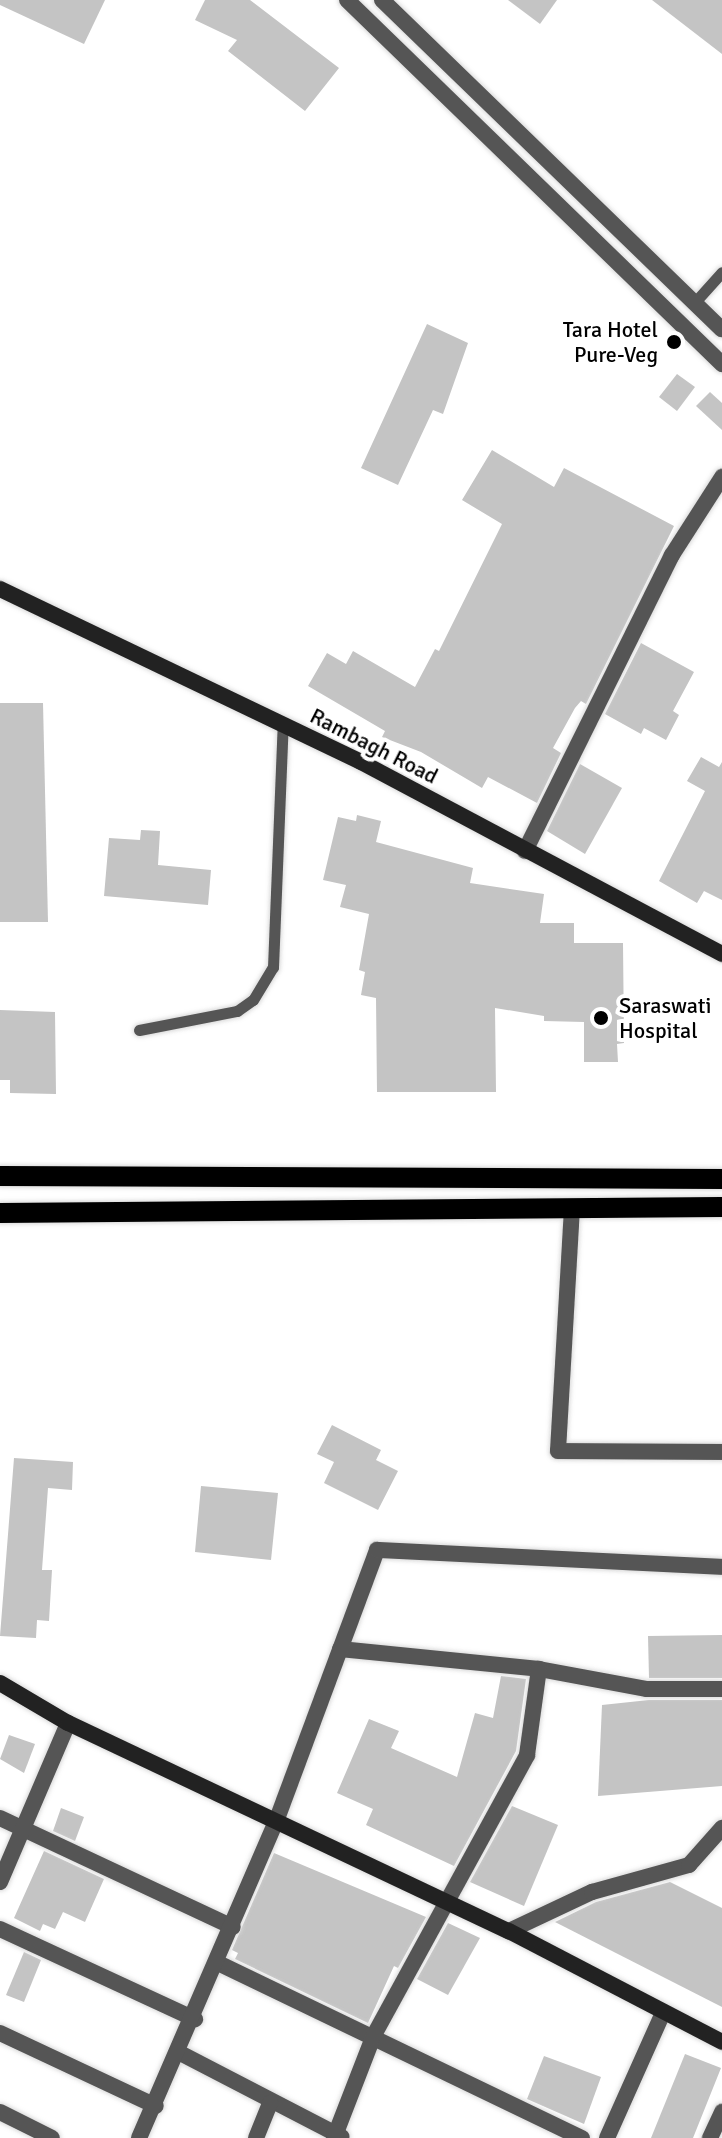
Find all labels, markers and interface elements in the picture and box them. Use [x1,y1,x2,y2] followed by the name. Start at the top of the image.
[563,316,658,368] place label: Tara Hotel Pure-Veg
[665,333,683,351] marker: Tara Hotel Pure-Veg
[306,702,442,790] street label: Rambagh Road
[619,992,712,1044] place label: Saraswati Hospital
[590,1007,612,1029] marker: Saraswati Hospital

